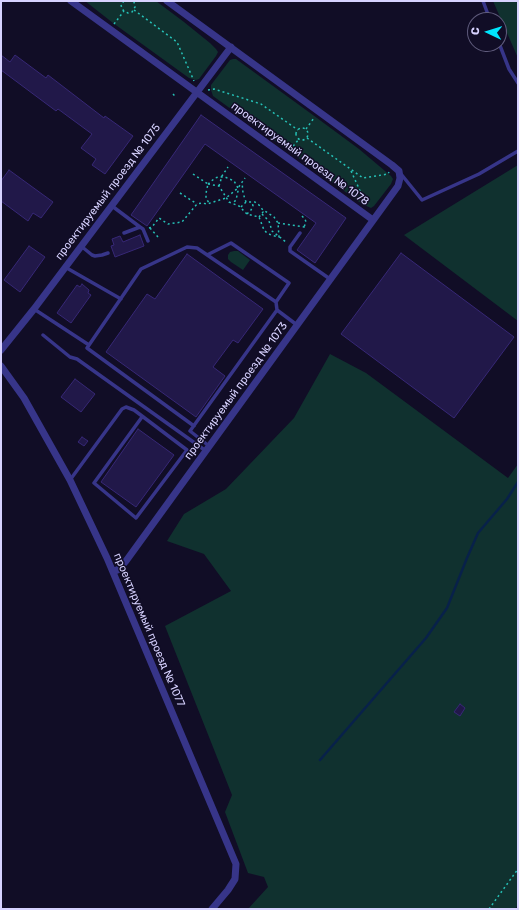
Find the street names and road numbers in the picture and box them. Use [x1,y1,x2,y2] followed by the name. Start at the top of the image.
[229,100,371,208] street label: проектируемый проезд № 1078
[53,122,163,262] street label: проектируемый проезд № 1075
[182,320,290,462] street label: проектируемый проезд № 1073
[111,551,187,709] street label: проектируемый проезд № 1077

